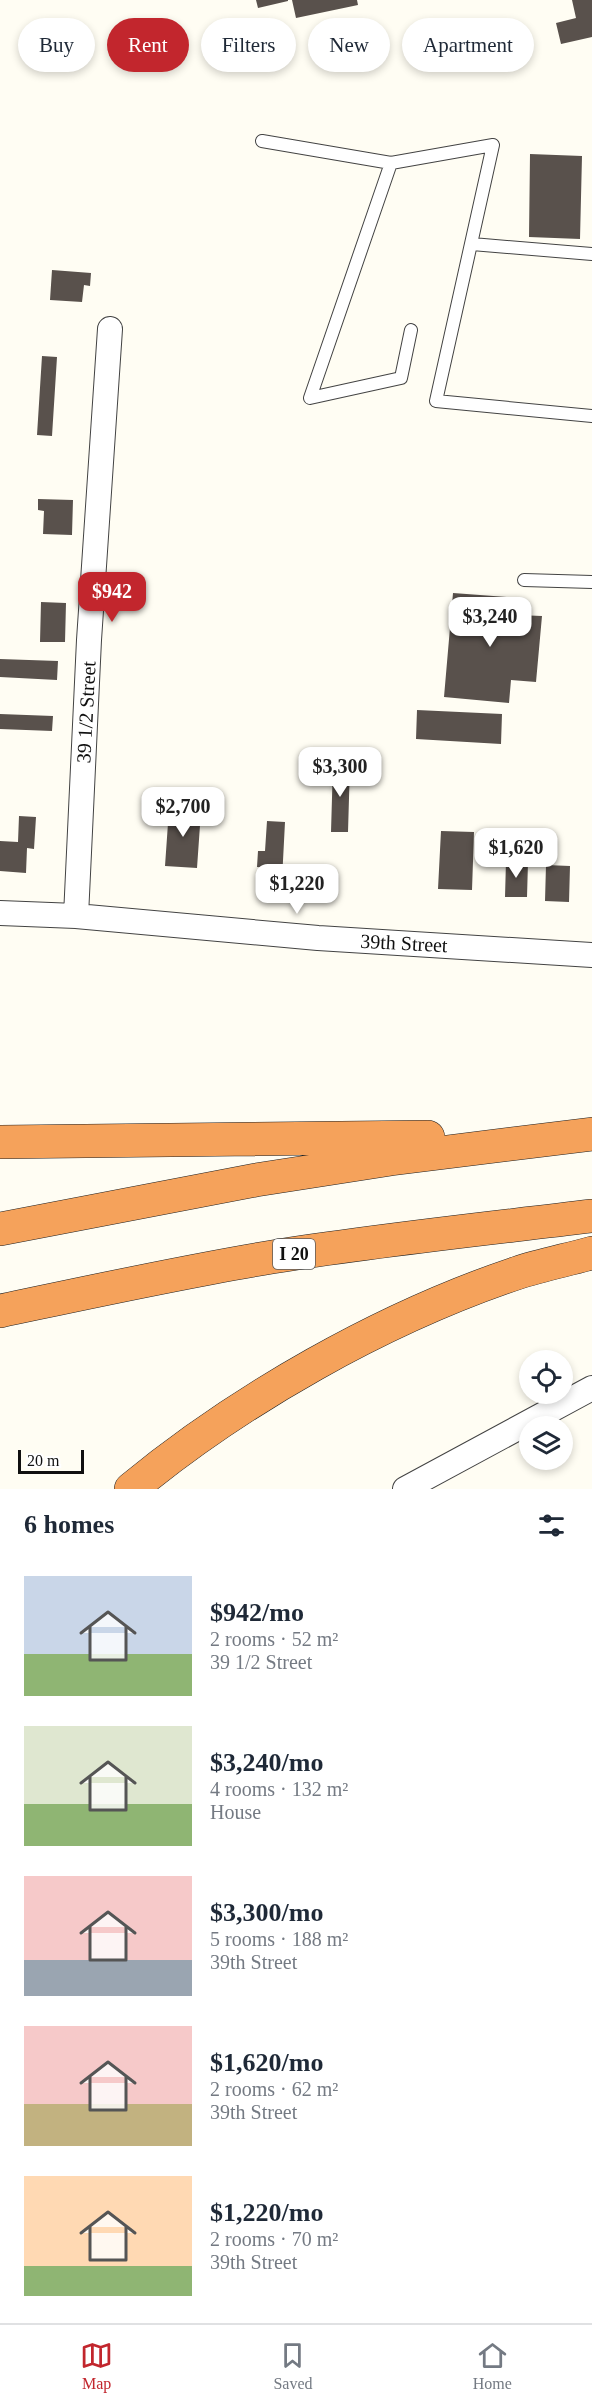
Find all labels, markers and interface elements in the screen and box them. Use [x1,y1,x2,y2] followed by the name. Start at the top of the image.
[18,18,95,72] chip: Buy
[107,18,189,72] chip: Rent
[201,18,296,72] chip: Filters
[308,18,390,72] chip: New
[402,18,534,72] chip: Apartment
[76,572,148,623] pin: $942
[92,580,132,602] text: $942
[441,597,539,648] pin: $3,240
[463,605,518,627] text: $3,240
[72,660,100,764] street label: 39 1/2 Street
[291,747,389,798] pin: $3,300
[313,755,368,777] text: $3,300
[134,787,232,838] pin: $2,700
[156,795,211,817] text: $2,700
[467,828,565,879] pin: $1,620
[489,836,544,858] text: $1,620
[248,864,346,915] pin: $1,220
[270,872,325,894] text: $1,220
[360,930,449,956] street label: 39th Street
[273,1239,315,1269] road number: I 20
[519,1350,573,1470] map controls
[519,1350,573,1404] button: locate
[519,1416,573,1470] button: layers
[18,1447,84,1474] scale bar
[27,1452,59,1469] text: 20 m
[535,1509,568,1542] icon: filters
[24,1510,114,1539] text: 6 homes
[210,1598,304,1627] text: $942/mo
[72,1600,144,1672] icon: home
[210,1628,338,1650] text: 2 rooms · 52 m²
[210,1651,312,1673] text: 39 1/2 Street
[210,1748,323,1777] text: $3,240/mo
[72,1750,144,1822] icon: home
[210,1778,348,1800] text: 4 rooms · 132 m²
[210,1801,261,1823] text: House
[210,1898,323,1927] text: $3,300/mo
[72,1900,144,1972] icon: home
[210,1928,348,1950] text: 5 rooms · 188 m²
[210,1951,297,1973] text: 39th Street
[210,2048,323,2077] text: $1,620/mo
[72,2050,144,2122] icon: home
[210,2078,338,2100] text: 2 rooms · 62 m²
[210,2101,297,2123] text: 39th Street
[210,2198,323,2227] text: $1,220/mo
[72,2200,144,2272] icon: home
[210,2228,338,2250] text: 2 rooms · 70 m²
[210,2251,297,2273] text: 39th Street
[80,2339,113,2393] tab: Map
[273,2339,312,2393] tab: Saved
[473,2339,512,2393] tab: Home

